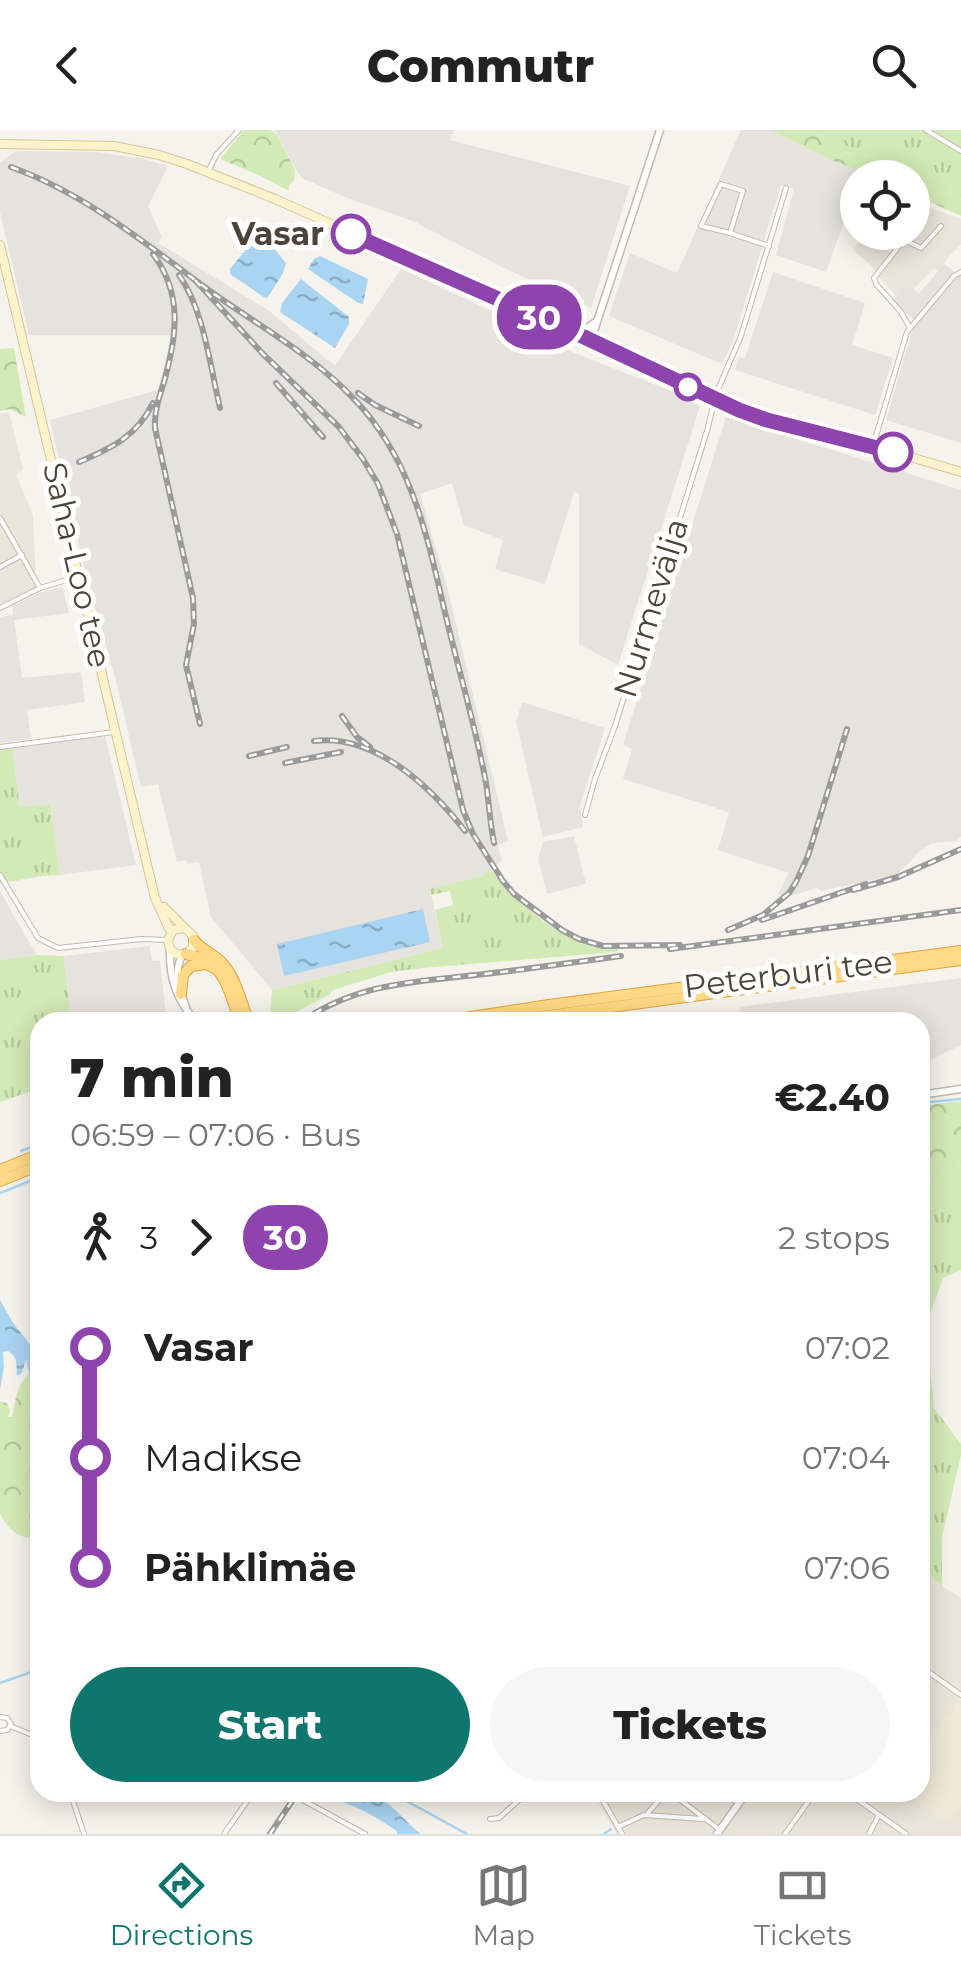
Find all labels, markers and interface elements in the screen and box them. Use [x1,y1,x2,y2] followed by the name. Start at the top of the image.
[40,38,95,93] icon: back
[367,38,594,93] text: Commutr
[866,38,921,93] icon: search
[840,160,930,250] map controls
[840,160,930,250] button: locate
[231,214,324,253] place label: Vasar
[332,215,370,253] marker: Vasar
[494,284,584,350] line badge: 30
[517,296,561,339] text: 30
[675,374,701,400] unlabelled marker
[874,433,912,471] unlabelled marker
[35,458,120,671] street label: Saha-Loo tee
[605,514,696,702] street label: Nurmevälja
[681,941,895,1006] street label: Peterburi tee
[70,1044,234,1111] text: 7 min
[775,1074,890,1121] text: €2.40
[70,1115,361,1154] text: 06:59 – 07:06 · Bus
[70,1210,125,1265] icon: walk
[173,1210,228,1265] icon: forward
[263,1216,308,1259] text: 30
[140,1218,158,1257] text: 3
[778,1218,890,1257] text: 2 stops
[144,1324,254,1371] text: Vasar
[805,1328,890,1367] text: 07:02
[144,1434,302,1481] text: Madikse
[802,1438,890,1477] text: 07:04
[144,1544,356,1591] text: Pähklimäe
[803,1548,890,1587] text: 07:06
[70,1667,470,1782] button: Start
[490,1667,890,1782] button: Tickets
[110,1858,253,1952] tab: Directions
[472,1858,535,1952] tab: Map
[754,1858,851,1952] tab: Tickets

